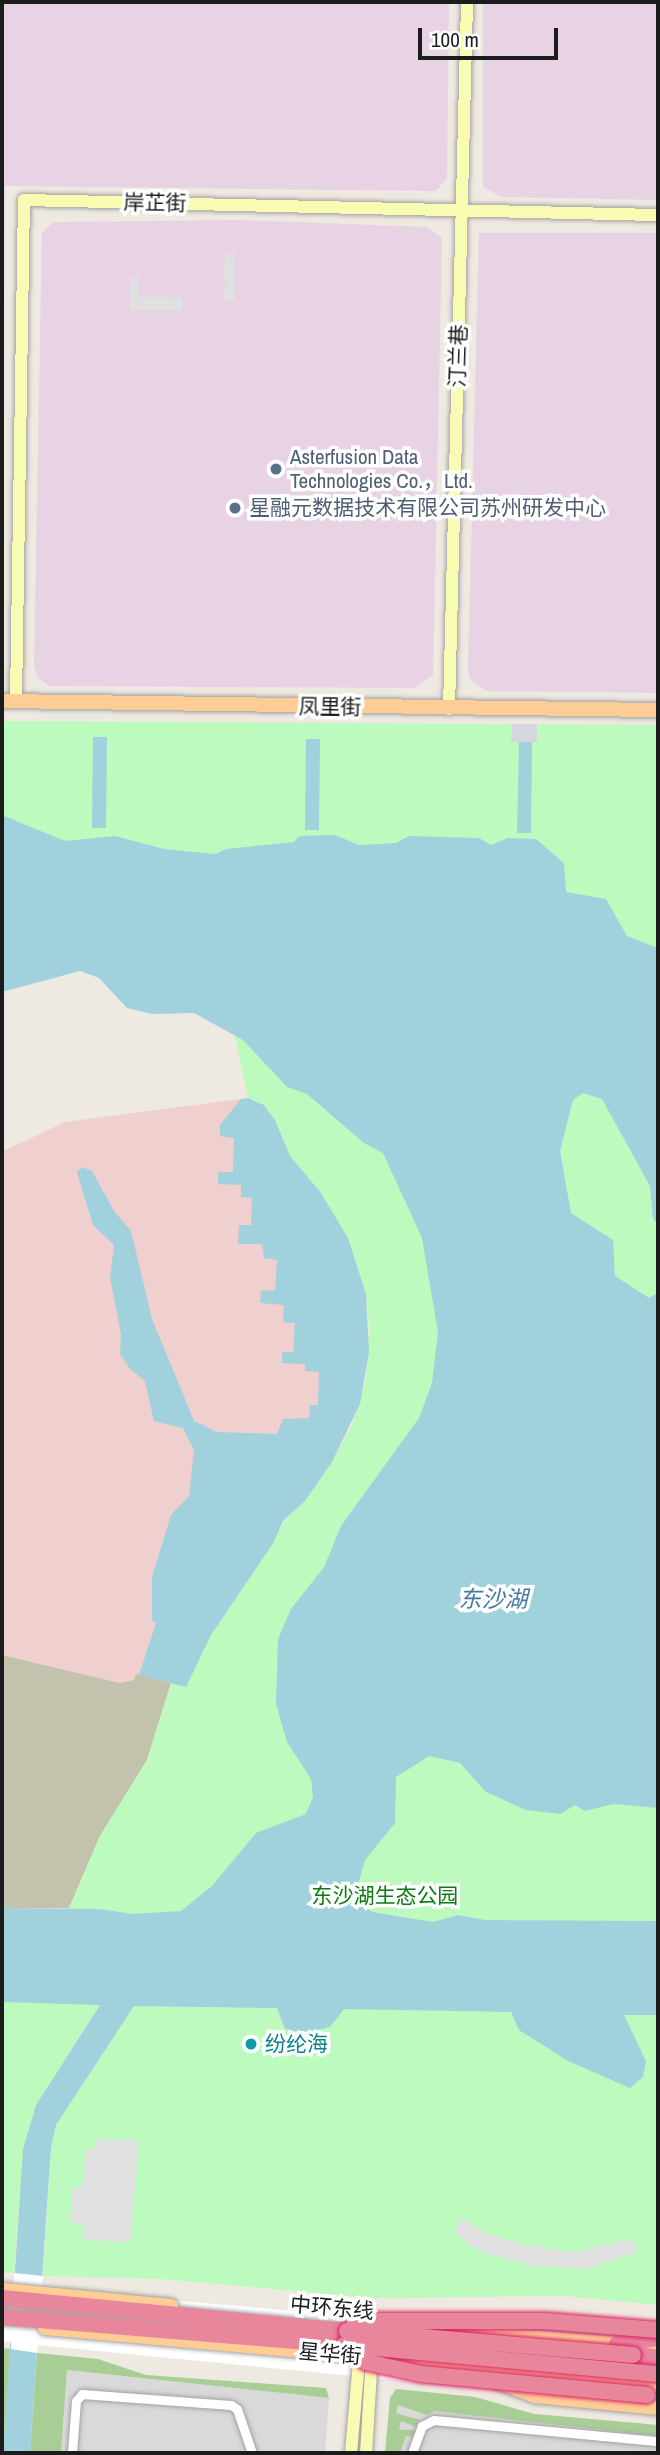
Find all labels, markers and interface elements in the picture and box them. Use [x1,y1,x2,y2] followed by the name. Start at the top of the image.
[422,14,562,58] scale bar
[431,25,479,54] text: 100 m
[123,190,187,216] street label: 岸芷街
[444,324,472,388] street label: 汀兰巷
[290,444,473,494] place label: Asterfusion Data Technologies Co.，Ltd.
[268,461,284,477] marker: Asterfusion Data Technologies Co.，Ltd.
[249,495,606,521] place label: 星融元数据技术有限公司苏州研发中心
[227,500,243,516] marker: 星融元数据技术有限公司苏州研发中心
[298,694,362,720] street label: 凤里街
[459,1585,527,1613] water label: 东沙湖
[312,1883,458,1909] park label: 东沙湖生态公园
[265,2031,328,2057] place label: 纷纶海
[243,2036,259,2052] marker: 纷纶海
[289,2292,375,2324] street label: 中环东线
[298,2339,362,2369] street label: 星华街

